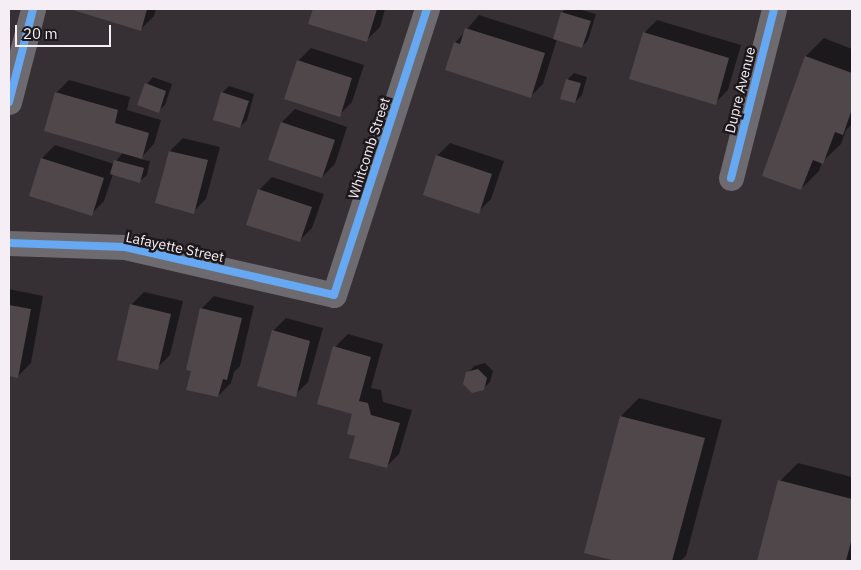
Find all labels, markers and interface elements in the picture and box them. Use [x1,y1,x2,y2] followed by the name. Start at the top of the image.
[18,15,114,47] scale bar
[23,24,58,43] text: 20 m
[721,45,759,135] street label: Dupre Avenue
[345,95,393,201] street label: Whitcomb Street
[124,228,226,266] street label: Lafayette Street

